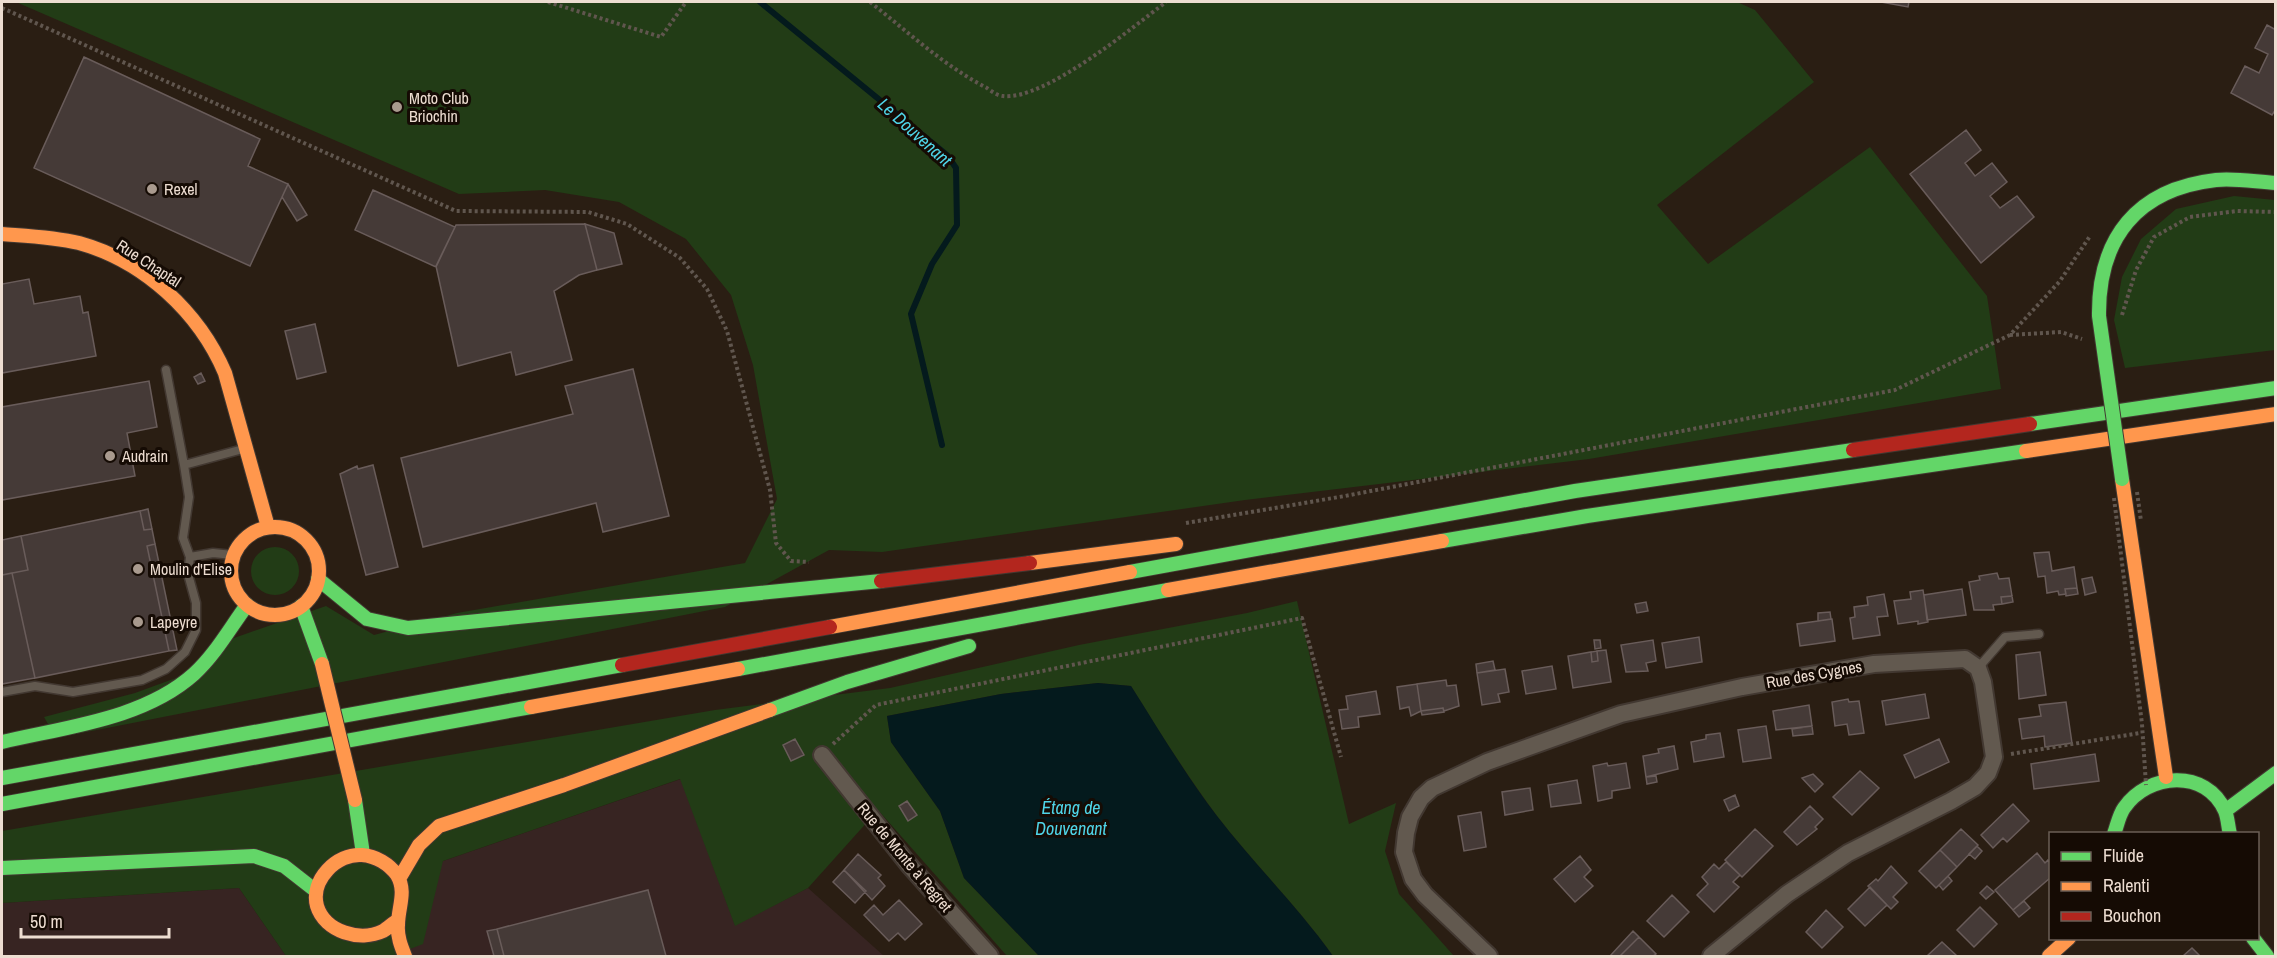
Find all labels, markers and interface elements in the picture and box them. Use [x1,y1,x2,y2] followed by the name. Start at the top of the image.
[409,87,469,127] place label: Moto Club Briochin
[872,92,958,173] water label: Le Douvenant
[390,100,404,114] marker: Moto Club Briochin
[164,178,198,200] place label: Rexel
[145,182,159,196] marker: Rexel
[112,234,186,292] street label: Rue Chaptal
[121,445,168,467] place label: Audrain
[103,449,117,463] marker: Audrain
[150,558,232,580] place label: Moulin d'Elise
[131,562,145,576] marker: Moulin d'Elise
[150,611,197,633] place label: Lapeyre
[131,615,145,629] marker: Lapeyre
[1764,655,1864,693] street label: Rue des Cygnes
[1035,795,1108,841] water label: Étang de Douvenant
[853,798,957,917] street label: Rue de Monte à Regret
[2049,832,2259,940] legend
[2103,843,2144,868] text: Fluide
[2103,873,2150,898] text: Ralenti
[21,901,170,939] scale bar
[2103,903,2161,928] text: Bouchon
[30,909,63,934] text: 50 m

